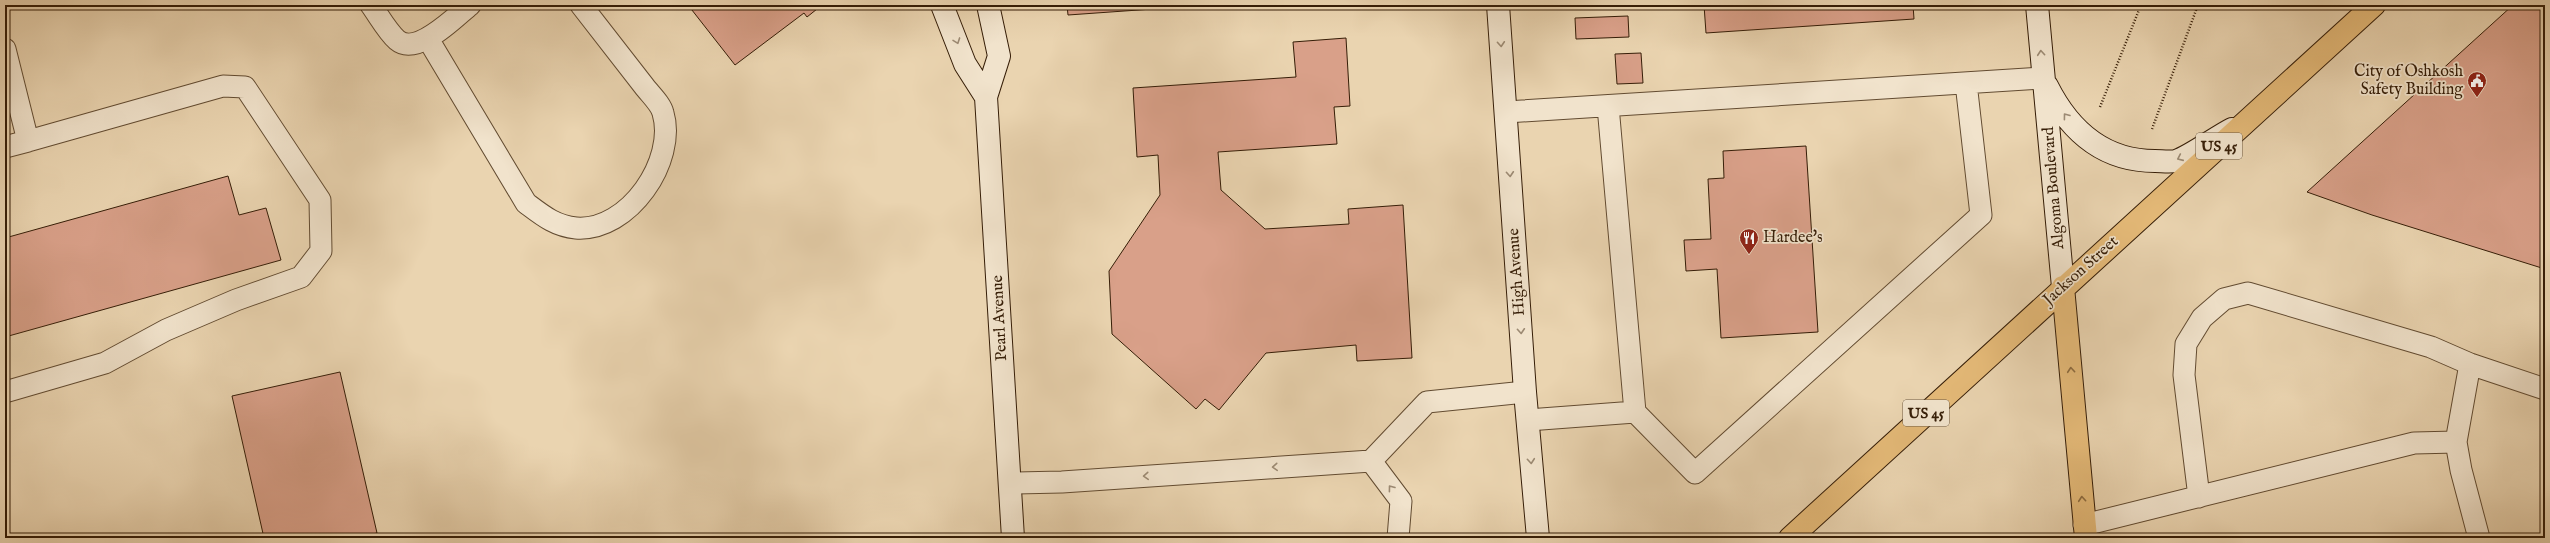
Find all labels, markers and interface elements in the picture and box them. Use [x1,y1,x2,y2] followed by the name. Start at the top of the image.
[952,38,960,45] one-way arrow
[1496,41,1505,47] one-way arrow
[2037,50,2046,56] one-way arrow
[2354,62,2463,100] place label: City of Oshkosh Safety Building
[2466,70,2488,98] public building icon: City of Oshkosh Safety Building
[2064,114,2071,121] one-way arrow
[2039,126,2069,251] street label: Algoma Boulevard
[2196,133,2242,159] road number: US 45
[2176,153,2184,161] one-way arrow
[1505,171,1514,177] one-way arrow
[1738,227,1760,255] restaurant icon: Hardee's
[1504,228,1530,316] street label: High Avenue
[1763,228,1823,248] place label: Hardee's
[2038,232,2123,311] street label: Jackson Street
[988,275,1012,361] street label: Pearl Avenue
[1516,328,1525,334] one-way arrow
[2066,367,2075,373] one-way arrow
[1903,400,1949,426] road number: US 45
[1527,458,1536,464] one-way arrow
[1272,463,1278,472] one-way arrow
[1143,472,1149,481] one-way arrow
[1389,486,1396,493] one-way arrow
[2078,496,2087,502] one-way arrow

